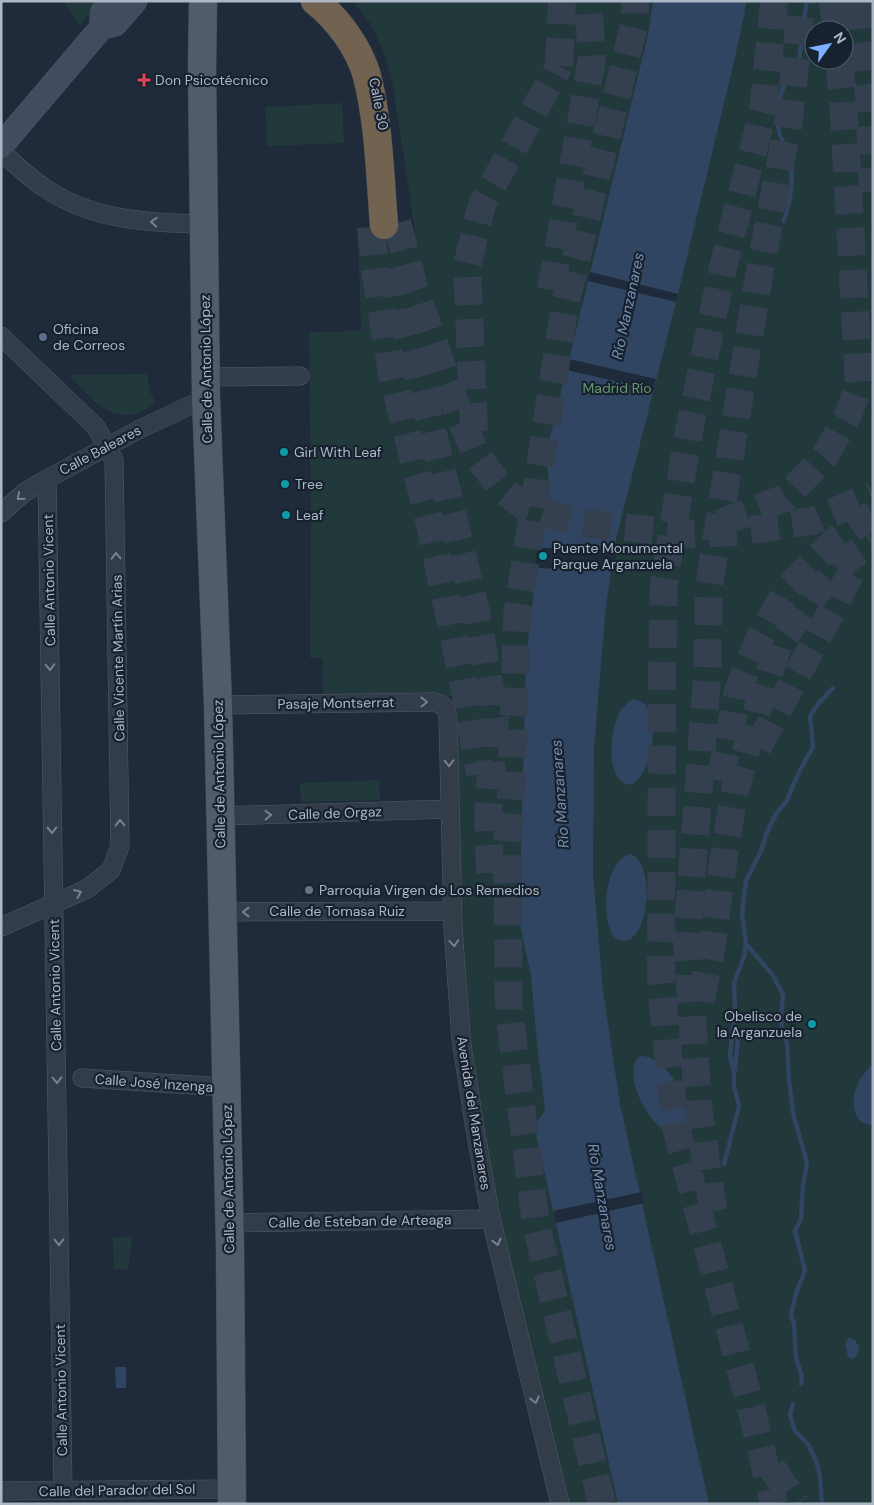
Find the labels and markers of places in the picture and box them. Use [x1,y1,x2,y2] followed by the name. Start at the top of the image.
[155,71,268,89] place label: Don Psicotécnico
[137,73,151,87] marker: Don Psicotécnico
[53,320,125,354] place label: Oficina de Correos
[37,331,49,343] marker: Oficina de Correos
[294,443,382,461] place label: Girl With Leaf
[278,446,290,458] marker: Girl With Leaf
[295,475,323,493] place label: Tree
[279,478,291,490] marker: Tree
[296,506,324,524] place label: Leaf
[280,509,292,521] marker: Leaf
[553,539,683,573] place label: Puente Monumental Parque Arganzuela
[537,550,549,562] marker: Puente Monumental Parque Arganzuela
[319,881,540,899] place label: Parroquia Virgen de Los Remedios
[303,884,315,896] marker: Parroquia Virgen de Los Remedios
[717,1007,802,1041] place label: Obelisco de la Arganzuela
[806,1018,818,1030] marker: Obelisco de la Arganzuela

